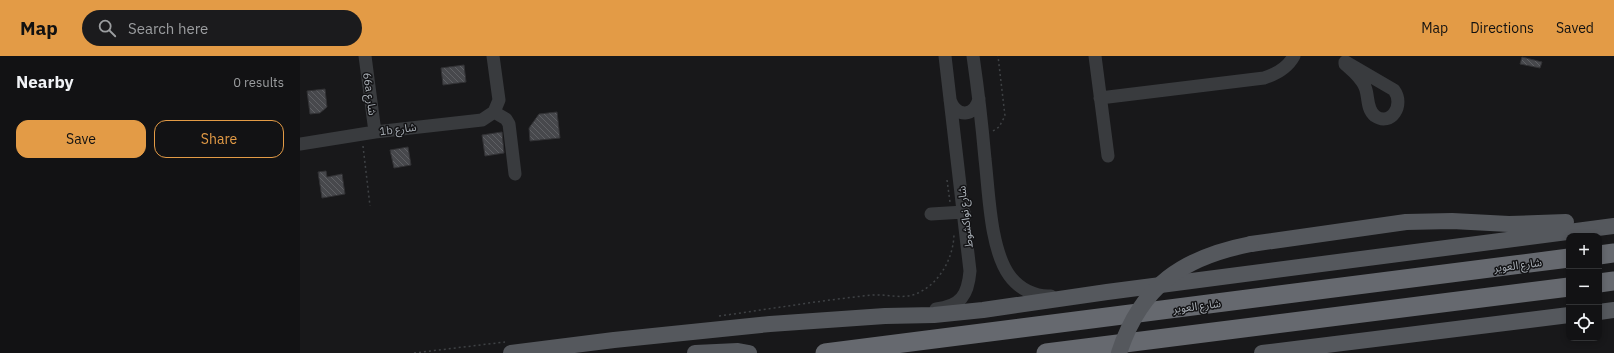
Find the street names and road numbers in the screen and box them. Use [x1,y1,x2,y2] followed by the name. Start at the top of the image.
[359,72,380,117] street label: 66a شارع
[379,120,418,139] street label: 1b شارع
[954,185,977,249] street label: شارع نواكشوط
[1492,255,1543,276] street label: شارع العوير
[1171,296,1222,317] street label: شارع العوير

